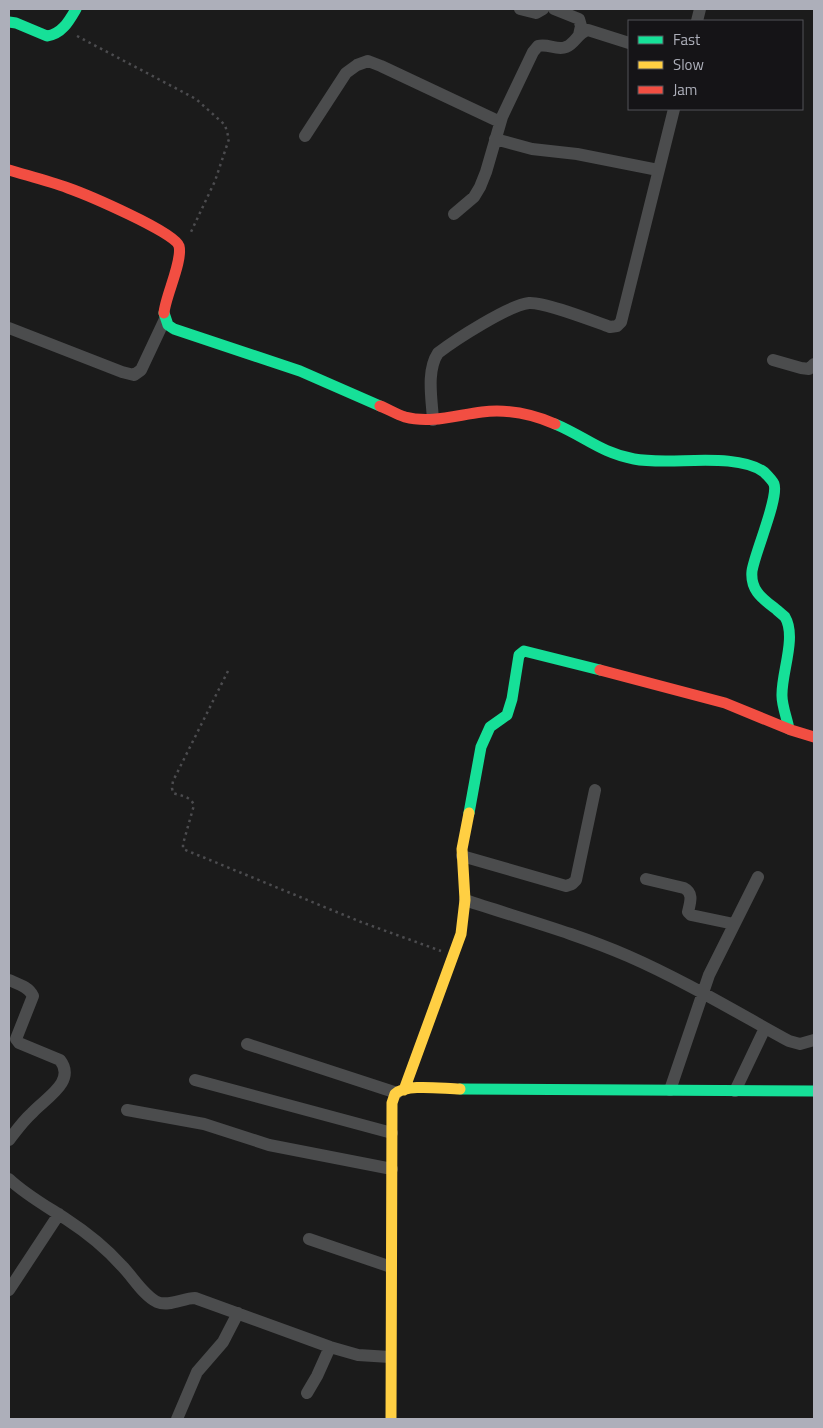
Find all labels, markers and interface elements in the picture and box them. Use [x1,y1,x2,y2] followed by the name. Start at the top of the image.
[628,20,803,110] legend
[673,28,701,51] text: Fast
[673,53,704,76] text: Slow
[673,78,697,101] text: Jam

